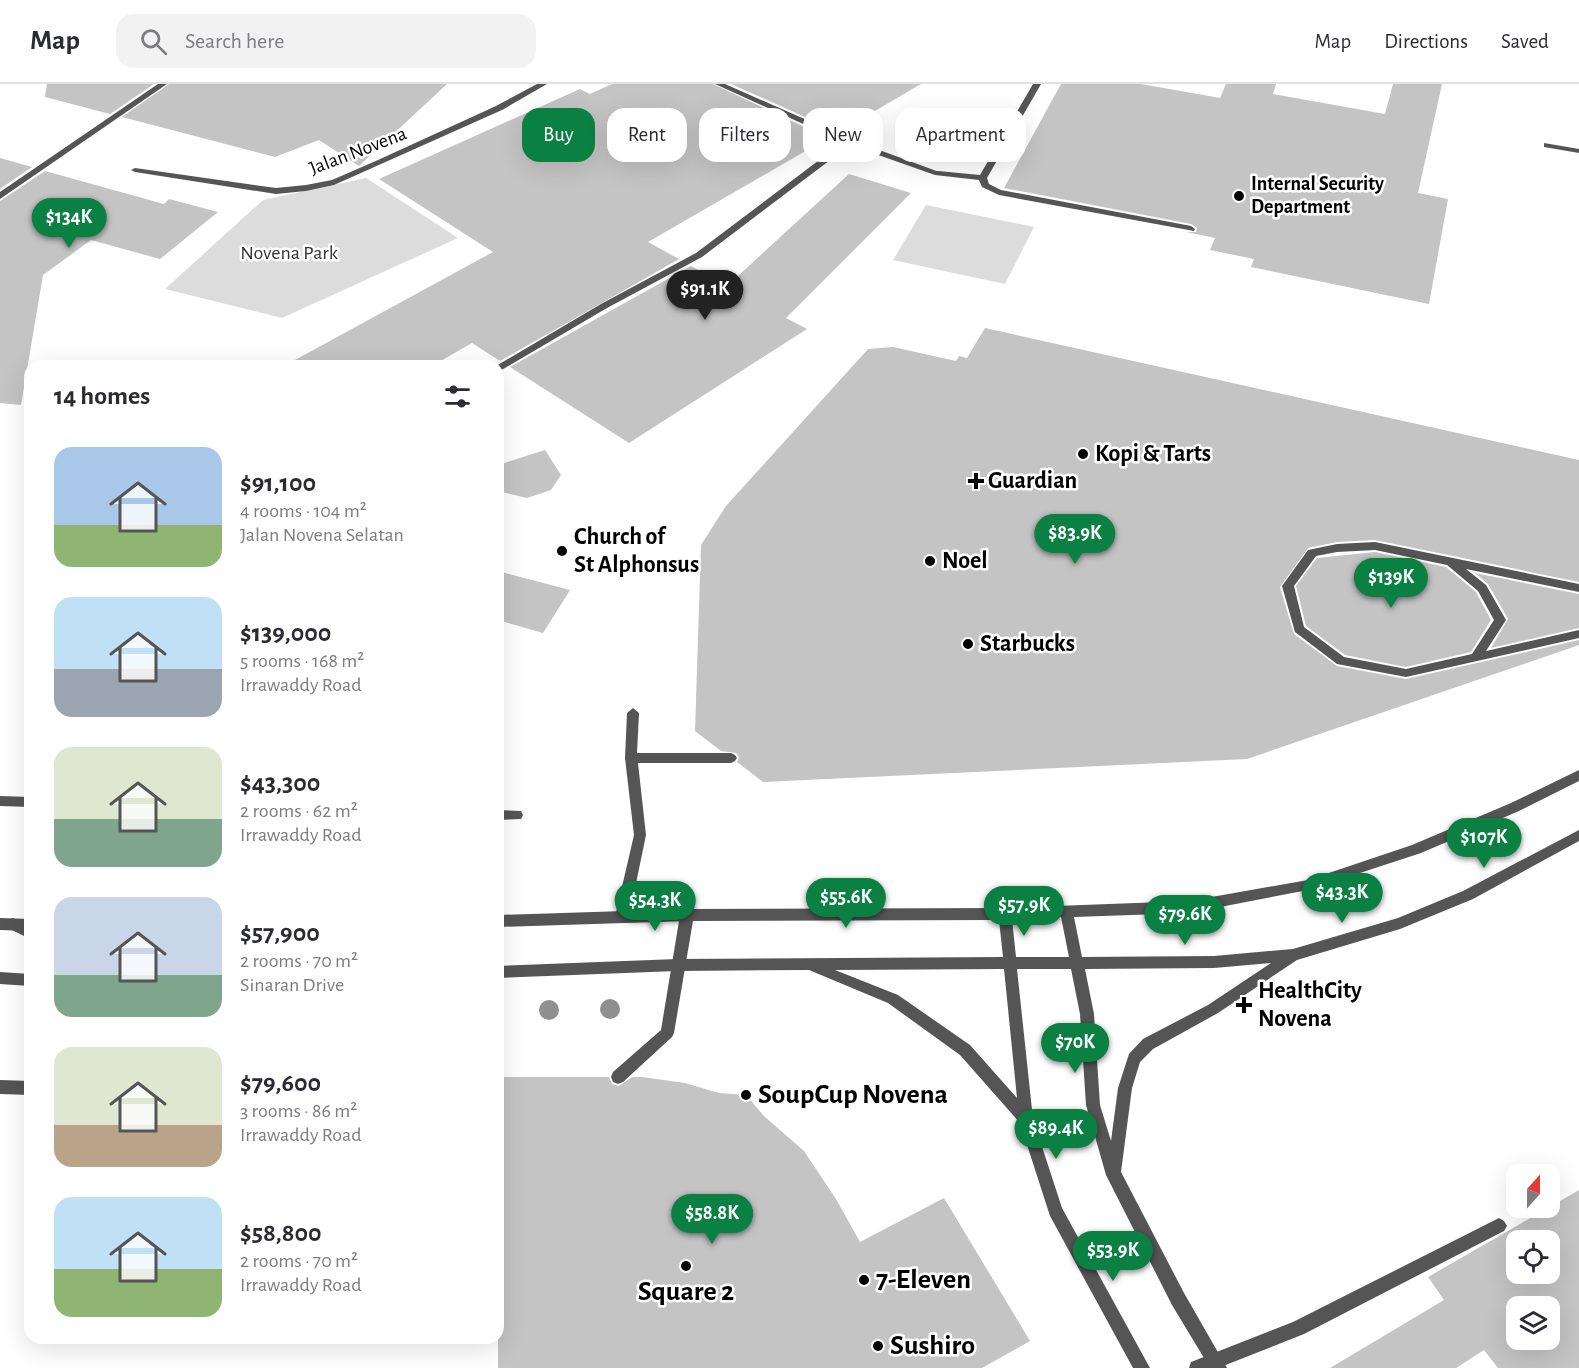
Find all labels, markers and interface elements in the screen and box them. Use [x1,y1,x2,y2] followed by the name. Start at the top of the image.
[116,14,536,68] search box
[137,25,170,58] icon: search
[30,27,80,55] text: Map
[185,30,284,52] text: Search here
[1315,31,1351,52] text: Map
[1384,31,1468,52] text: Directions
[1501,31,1549,52] text: Saved
[522,108,595,162] chip: Buy
[607,108,687,162] chip: Rent
[699,108,791,162] chip: Filters
[803,108,883,162] chip: New
[895,108,1026,162] chip: Apartment
[307,123,409,179] street label: Jalan Novena
[1251,174,1384,217] place label: Internal Security Department
[1232,189,1246,203] marker: Internal Security Department
[27,198,111,249] pin: $134K
[46,207,92,227] text: $134K
[240,243,338,263] park label: Novena Park
[656,270,754,321] pin: $91.1K
[680,279,730,299] text: $91.1K
[441,380,474,413] icon: filters
[54,383,150,409] text: 14 homes
[1095,442,1211,466] place label: Kopi & Tarts
[1076,447,1090,461] marker: Kopi & Tarts
[988,469,1077,493] place label: Guardian
[240,470,316,496] text: $91,100
[102,471,174,543] icon: home
[969,474,983,488] marker: Guardian
[240,501,367,521] text: 4 rooms · 104 m²
[1026,514,1124,565] pin: $83.9K
[1048,523,1102,543] text: $83.9K
[240,525,404,545] text: Jalan Novena Selatan
[574,525,699,577] place label: Church of St Alphonsus
[555,544,569,558] marker: Church of St Alphonsus
[942,549,988,573] place label: Noel
[923,554,937,568] marker: Noel
[1349,558,1433,609] pin: $139K
[1368,567,1414,587] text: $139K
[240,620,331,646] text: $139,000
[102,621,174,693] icon: home
[980,632,1075,656] place label: Starbucks
[961,637,975,651] marker: Starbucks
[240,651,364,671] text: 5 rooms · 168 m²
[240,675,362,695] text: Irrawaddy Road
[240,770,320,796] text: $43,300
[102,771,174,843] icon: home
[240,801,358,821] text: 2 rooms · 62 m²
[1442,818,1526,869] pin: $107K
[240,825,362,845] text: Irrawaddy Road
[1461,827,1507,847] text: $107K
[1293,873,1391,924] pin: $43.3K
[797,878,895,929] pin: $55.6K
[606,881,704,932] pin: $54.3K
[1316,882,1368,902] text: $43.3K
[975,886,1073,937] pin: $57.9K
[820,887,872,907] text: $55.6K
[629,890,681,910] text: $54.3K
[998,895,1050,915] text: $57.9K
[1136,895,1234,946] pin: $79.6K
[1158,904,1212,924] text: $79.6K
[240,920,320,946] text: $57,900
[102,921,174,993] icon: home
[240,951,358,971] text: 2 rooms · 70 m²
[240,975,344,995] text: Sinaran Drive
[1258,979,1362,1031] place label: HealthCity Novena
[1235,996,1253,1014] marker: HealthCity Novena
[1039,1023,1111,1074] pin: $70K
[1055,1032,1095,1052] text: $70K
[240,1070,321,1096] text: $79,600
[102,1071,174,1143] icon: home
[758,1081,948,1109] place label: SoupCup Novena
[739,1088,753,1102] marker: SoupCup Novena
[240,1101,357,1121] text: 3 rooms · 86 m²
[1007,1109,1105,1160] pin: $89.4K
[1029,1118,1083,1138] text: $89.4K
[240,1125,362,1145] text: Irrawaddy Road
[1506,1164,1560,1218] north arrow
[1506,1164,1560,1350] map controls
[663,1194,761,1245] pin: $58.8K
[685,1203,739,1223] text: $58.8K
[240,1220,322,1246] text: $58,800
[102,1221,174,1293] icon: home
[1506,1230,1560,1284] button: locate
[1064,1231,1162,1282] pin: $53.9K
[1087,1240,1139,1260] text: $53.9K
[240,1251,358,1271] text: 2 rooms · 70 m²
[679,1259,693,1273] marker: Square 2
[876,1266,971,1294] place label: 7-Eleven
[857,1273,871,1287] marker: 7-Eleven
[240,1275,362,1295] text: Irrawaddy Road
[638,1278,734,1306] place label: Square 2
[1506,1296,1560,1350] button: layers
[890,1332,975,1360] place label: Sushiro
[871,1339,885,1353] marker: Sushiro

